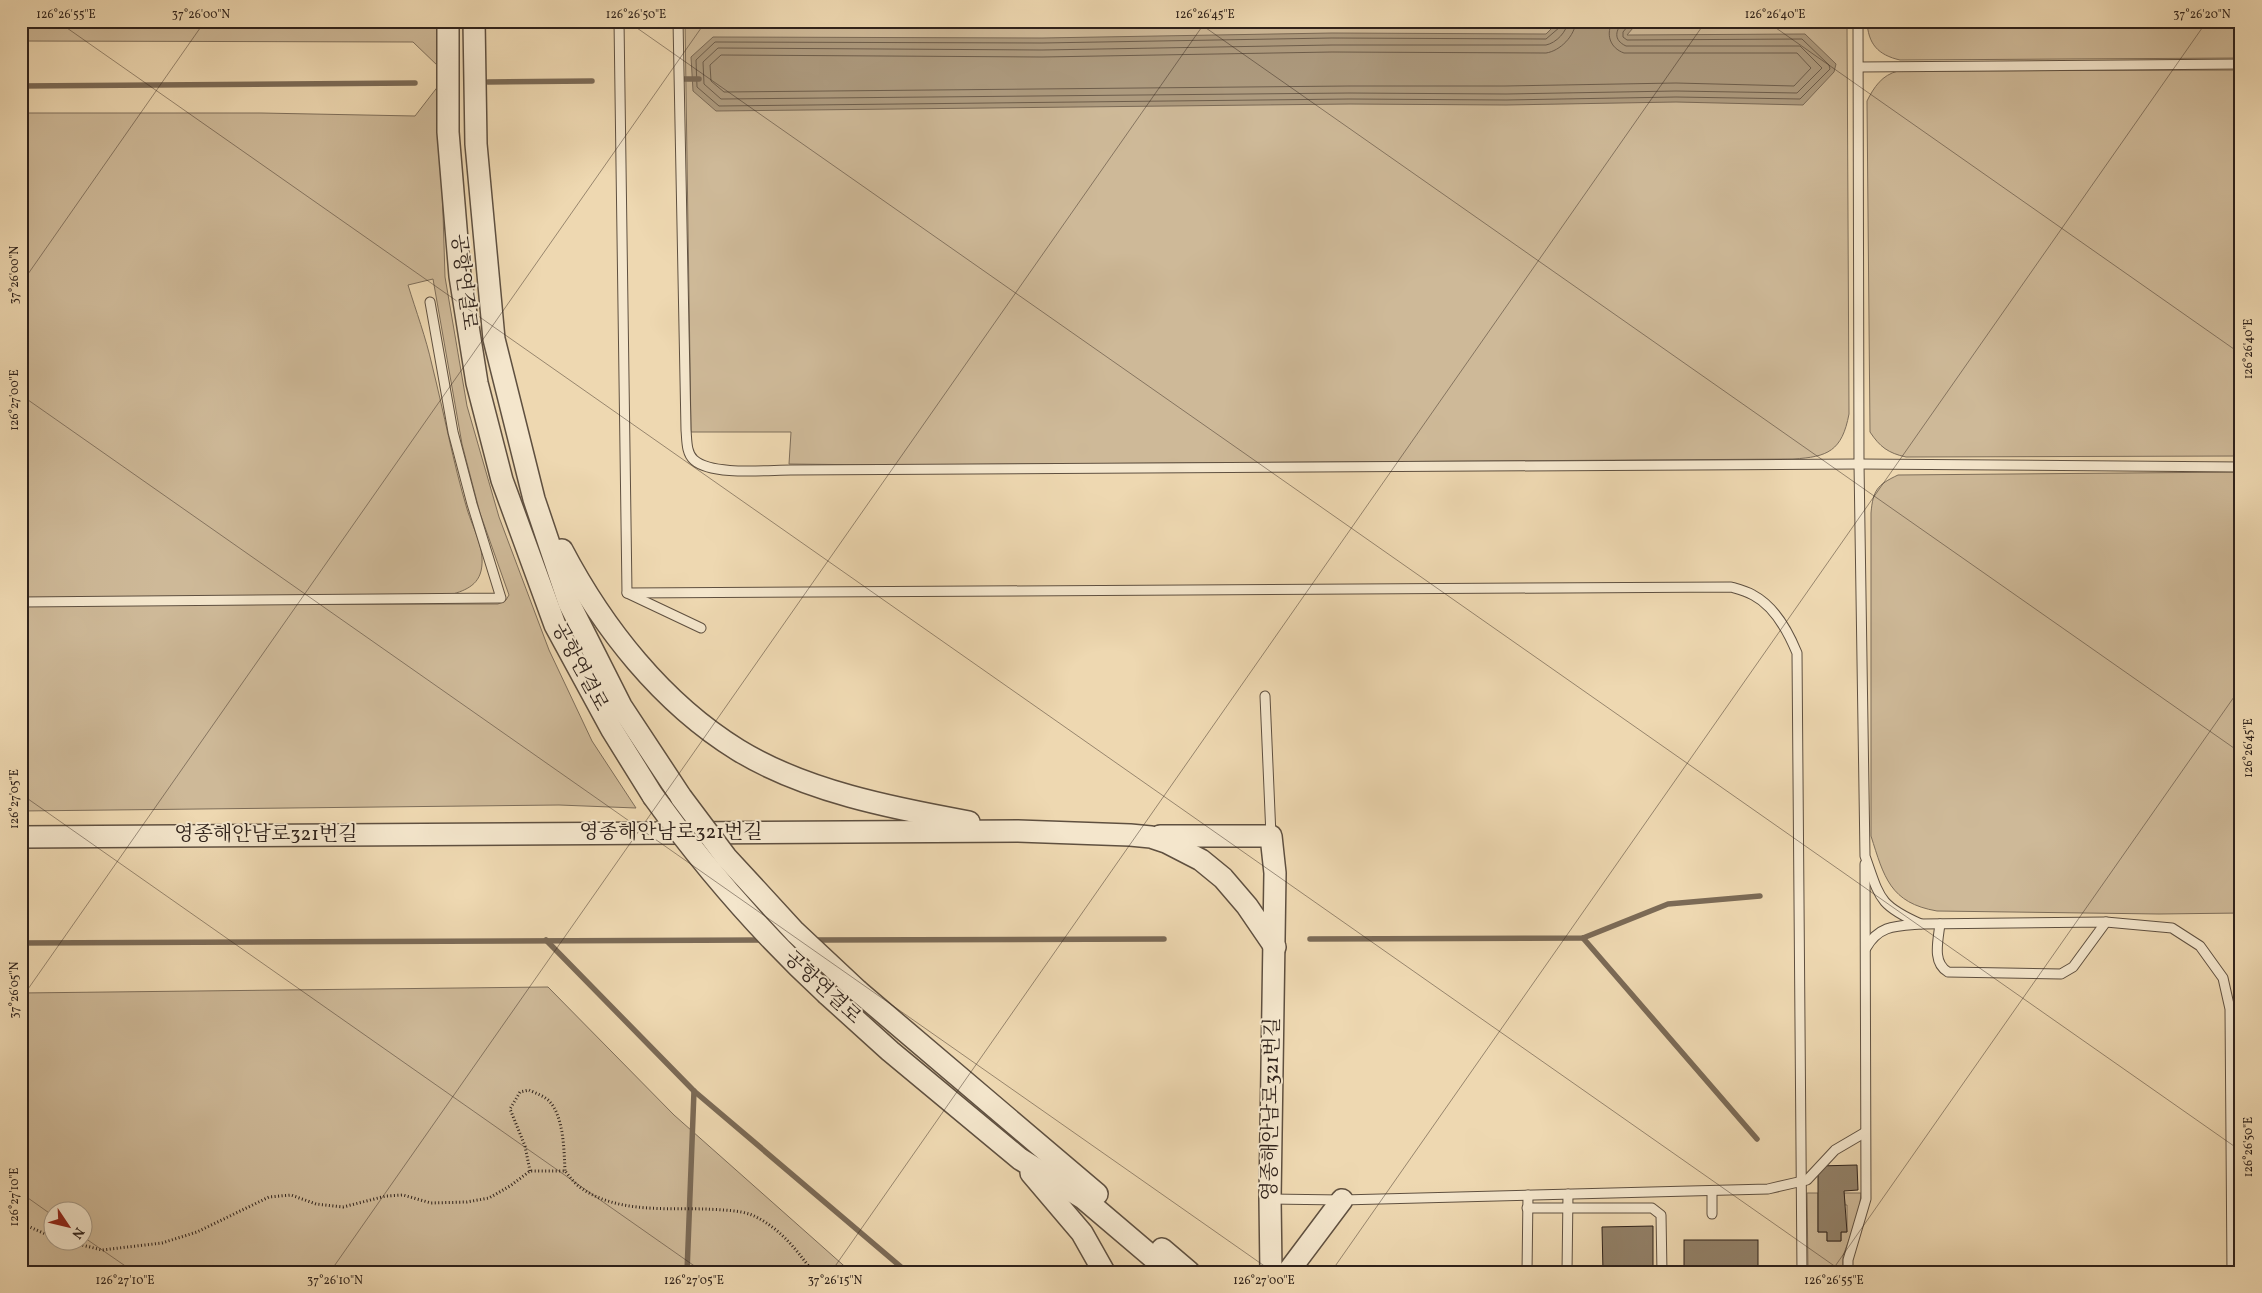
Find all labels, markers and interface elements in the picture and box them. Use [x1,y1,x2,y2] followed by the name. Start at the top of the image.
[36,7,96,23] text: 126°26'55"E
[172,7,230,23] text: 37°26'00"N
[606,7,666,23] text: 126°26'50"E
[1175,7,1235,23] text: 126°26'45"E
[1745,7,1805,23] text: 126°26'40"E
[2173,7,2231,23] text: 37°26'20"N
[443,232,483,332] street label: 공항연결로
[7,246,23,304] text: 37°26'00"N
[2241,319,2257,379] text: 126°26'40"E
[7,369,23,431] text: 126°27'00"E
[544,618,614,716] street label: 공항연결로
[2241,718,2257,778] text: 126°26'45"E
[7,769,23,829] text: 126°27'05"E
[579,819,763,847] street label: 영종해안남로321번길
[174,821,358,849] street label: 영종해안남로321번길
[777,945,867,1031] street label: 공항연결로
[7,961,23,1018] text: 37°26'05"N
[1256,1017,1288,1201] street label: 영종해안남로321번길
[2241,1117,2257,1177] text: 126°26'50"E
[7,1168,23,1226] text: 126°27'10"E
[42,1200,92,1250] north arrow
[67,1223,88,1242] text: N
[96,1273,154,1289] text: 126°27'10"E
[307,1273,363,1289] text: 37°26'10"N
[664,1273,724,1289] text: 126°27'05"E
[808,1273,862,1289] text: 37°26'15"N
[1233,1273,1295,1289] text: 126°27'00"E
[1804,1273,1864,1289] text: 126°26'55"E

